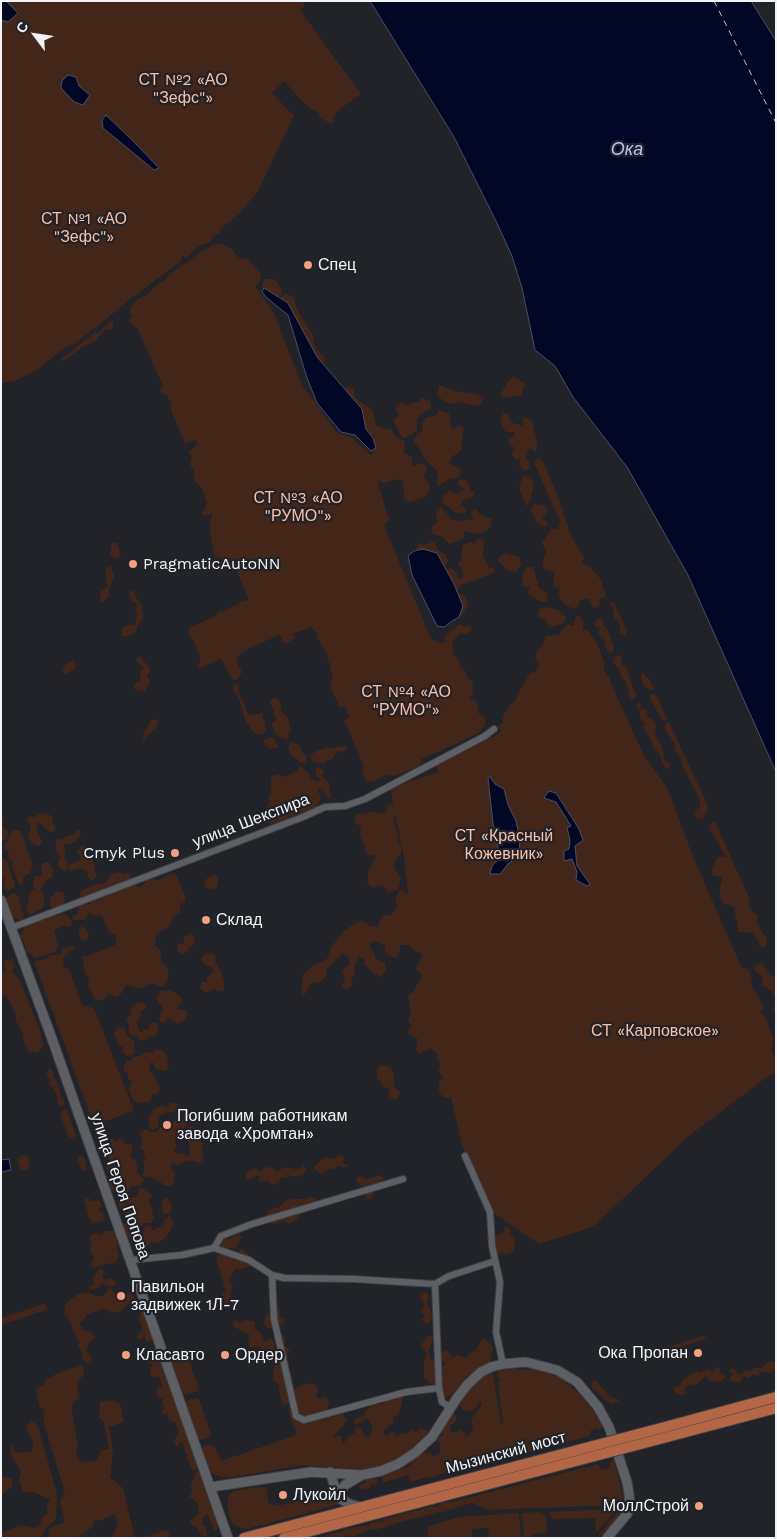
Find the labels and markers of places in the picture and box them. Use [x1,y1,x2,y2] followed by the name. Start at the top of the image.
[318,255,356,275] place label: Спец
[302,259,314,271] marker: Спец
[143,554,280,574] place label: PragmaticAutoNN
[127,558,139,570] marker: PragmaticAutoNN
[83,843,165,863] place label: Cmyk Plus
[169,847,181,859] marker: Cmyk Plus
[216,910,262,930] place label: Склад
[200,914,212,926] marker: Склад
[177,1106,347,1144] place label: Погибшим работникам завода «Хромтан»
[161,1119,173,1131] marker: Погибшим работникам завода «Хромтан»
[131,1277,239,1315] place label: Павильон задвижек 1Л-7
[115,1290,127,1302] marker: Павильон задвижек 1Л-7
[598,1343,688,1363] place label: Ока Пропан
[136,1345,205,1365] place label: Класавто
[235,1345,283,1365] place label: Ордер
[692,1347,704,1359] marker: Ока Пропан
[120,1349,132,1361] marker: Класавто
[219,1349,231,1361] marker: Ордер
[293,1485,346,1505] place label: Лукойл
[277,1489,289,1501] marker: Лукойл
[603,1496,689,1516] place label: МоллСтрой
[693,1500,705,1512] marker: МоллСтрой

